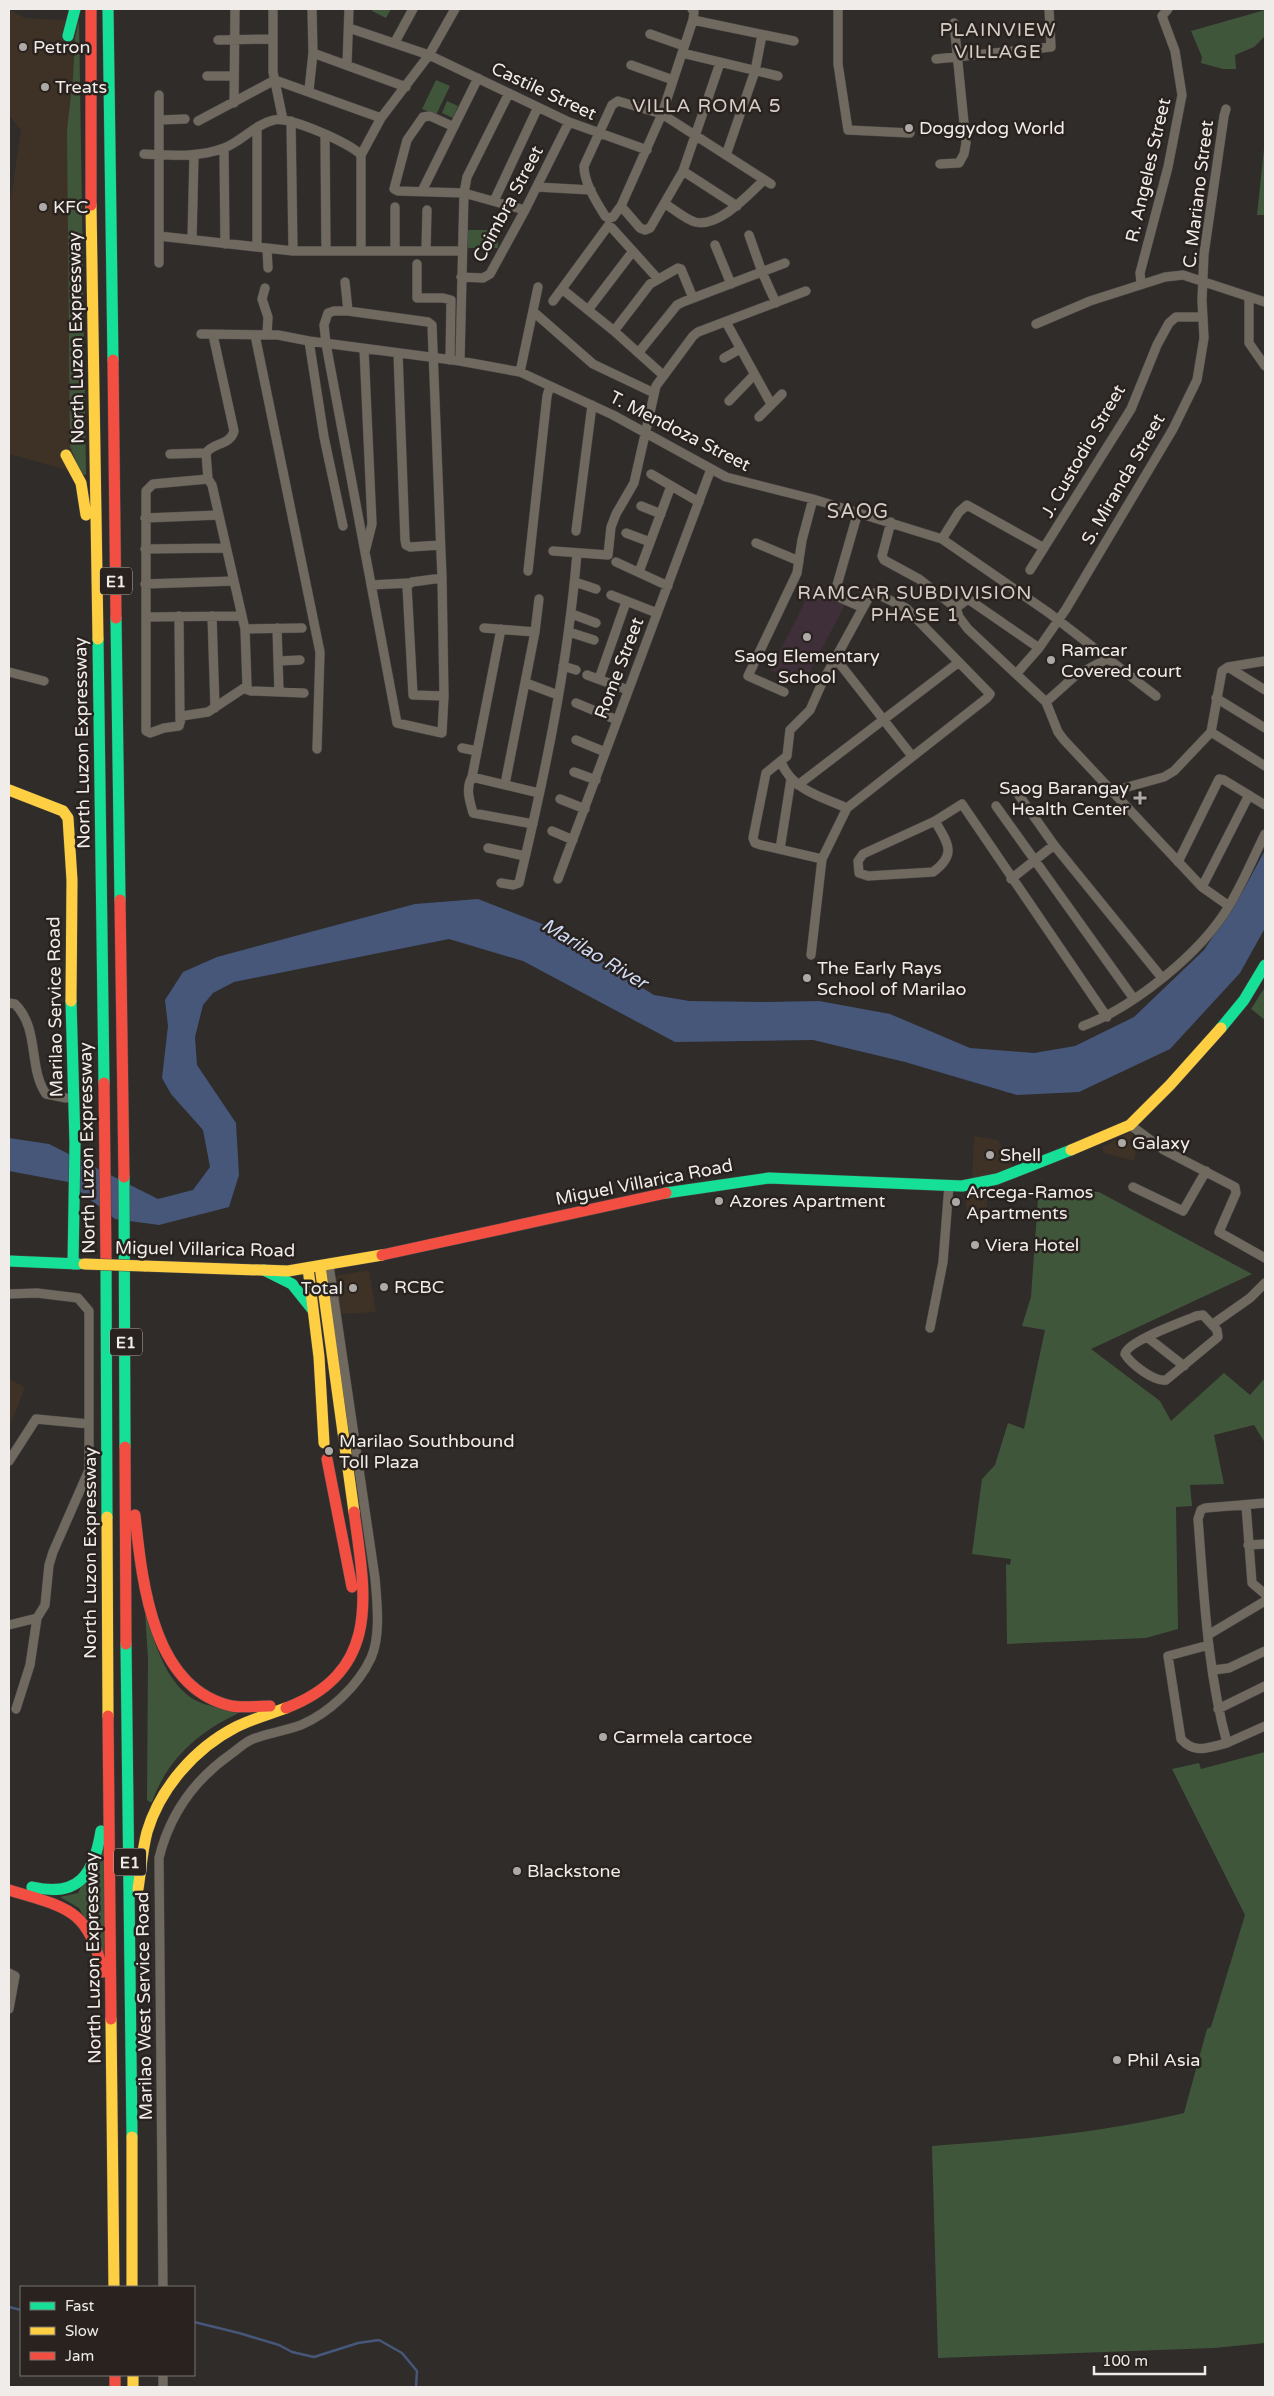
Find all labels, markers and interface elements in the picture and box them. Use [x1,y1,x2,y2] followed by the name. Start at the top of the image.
[939,19,1057,63] district label: PLAINVIEW VILLAGE
[33,36,90,58] place label: Petron
[17,41,29,53] marker: Petron
[488,57,600,125] street label: Castile Street
[55,76,107,98] place label: Treats
[39,81,51,93] marker: Treats
[632,95,782,117] district label: VILLA ROMA 5
[1121,96,1175,244] street label: R. Angeles Street
[919,117,1065,139] place label: Doggydog World
[1178,119,1218,269] street label: C. Mariano Street
[903,122,915,134] marker: Doggydog World
[468,142,548,266] street label: Coimbra Street
[53,196,88,218] place label: KFC
[37,201,49,213] marker: KFC
[63,232,89,444] street label: North Luzon Expressway
[1036,380,1130,522] street label: J. Custodio Street
[606,386,754,476] street label: T. Mendoza Street
[1077,409,1170,548] street label: S. Miranda Street
[827,500,889,524] district label: SAOG
[100,568,132,594] road number: E1
[797,582,1033,626] district label: RAMCAR SUBDIVISION PHASE 1
[590,614,648,722] street label: Rome Street
[801,631,813,643] marker: Saog Elementary School
[69,637,95,849] street label: North Luzon Expressway
[1061,639,1182,682] place label: Ramcar Covered court
[734,645,880,688] place label: Saog Elementary School
[1045,654,1057,666] marker: Ramcar Covered court
[999,777,1129,820] place label: Saog Barangay Health Center
[1133,791,1147,805] marker: Saog Barangay Health Center
[538,914,654,995] water label: Marilao River
[42,916,68,1098] street label: Marilao Service Road
[817,957,967,1000] place label: The Early Rays School of Marilao
[801,972,813,984] marker: The Early Rays School of Marilao
[74,1042,100,1254] street label: North Luzon Expressway
[1132,1132,1190,1154] place label: Galaxy
[1116,1137,1128,1149] marker: Galaxy
[1000,1144,1041,1166] place label: Shell
[984,1149,996,1161] marker: Shell
[553,1154,735,1210] street label: Miguel Villarica Road
[966,1181,1094,1224] place label: Arcega-Ramos Apartments
[729,1190,885,1212] place label: Azores Apartment
[713,1195,725,1207] marker: Azores Apartment
[950,1196,962,1208] marker: Arcega-Ramos Apartments
[985,1234,1079,1256] place label: Viera Hotel
[115,1236,295,1262] street label: Miguel Villarica Road
[969,1239,981,1251] marker: Viera Hotel
[394,1276,444,1298] place label: RCBC
[301,1277,343,1299] place label: Total
[378,1281,390,1293] marker: RCBC
[347,1282,359,1294] marker: Total
[110,1328,142,1355] road number: E1
[339,1430,515,1473] place label: Marilao Southbound Toll Plaza
[323,1445,335,1457] marker: Marilao Southbound Toll Plaza
[79,1447,101,1659] street label: North Luzon Expressway
[613,1726,753,1748] place label: Carmela cartoce
[597,1731,609,1743] marker: Carmela cartoce
[114,1848,146,1875] road number: E1
[80,1852,106,2064] street label: North Luzon Expressway
[527,1860,621,1882] place label: Blackstone
[511,1865,523,1877] marker: Blackstone
[131,1892,157,2120] street label: Marilao West Service Road
[1127,2049,1200,2071] place label: Phil Asia
[1111,2054,1123,2066] marker: Phil Asia
[20,2286,195,2376] legend
[65,2297,95,2315] text: Fast
[65,2322,99,2340] text: Slow
[1094,2344,1205,2376] scale bar
[65,2347,94,2365] text: Jam
[1102,2352,1148,2370] text: 100 m

